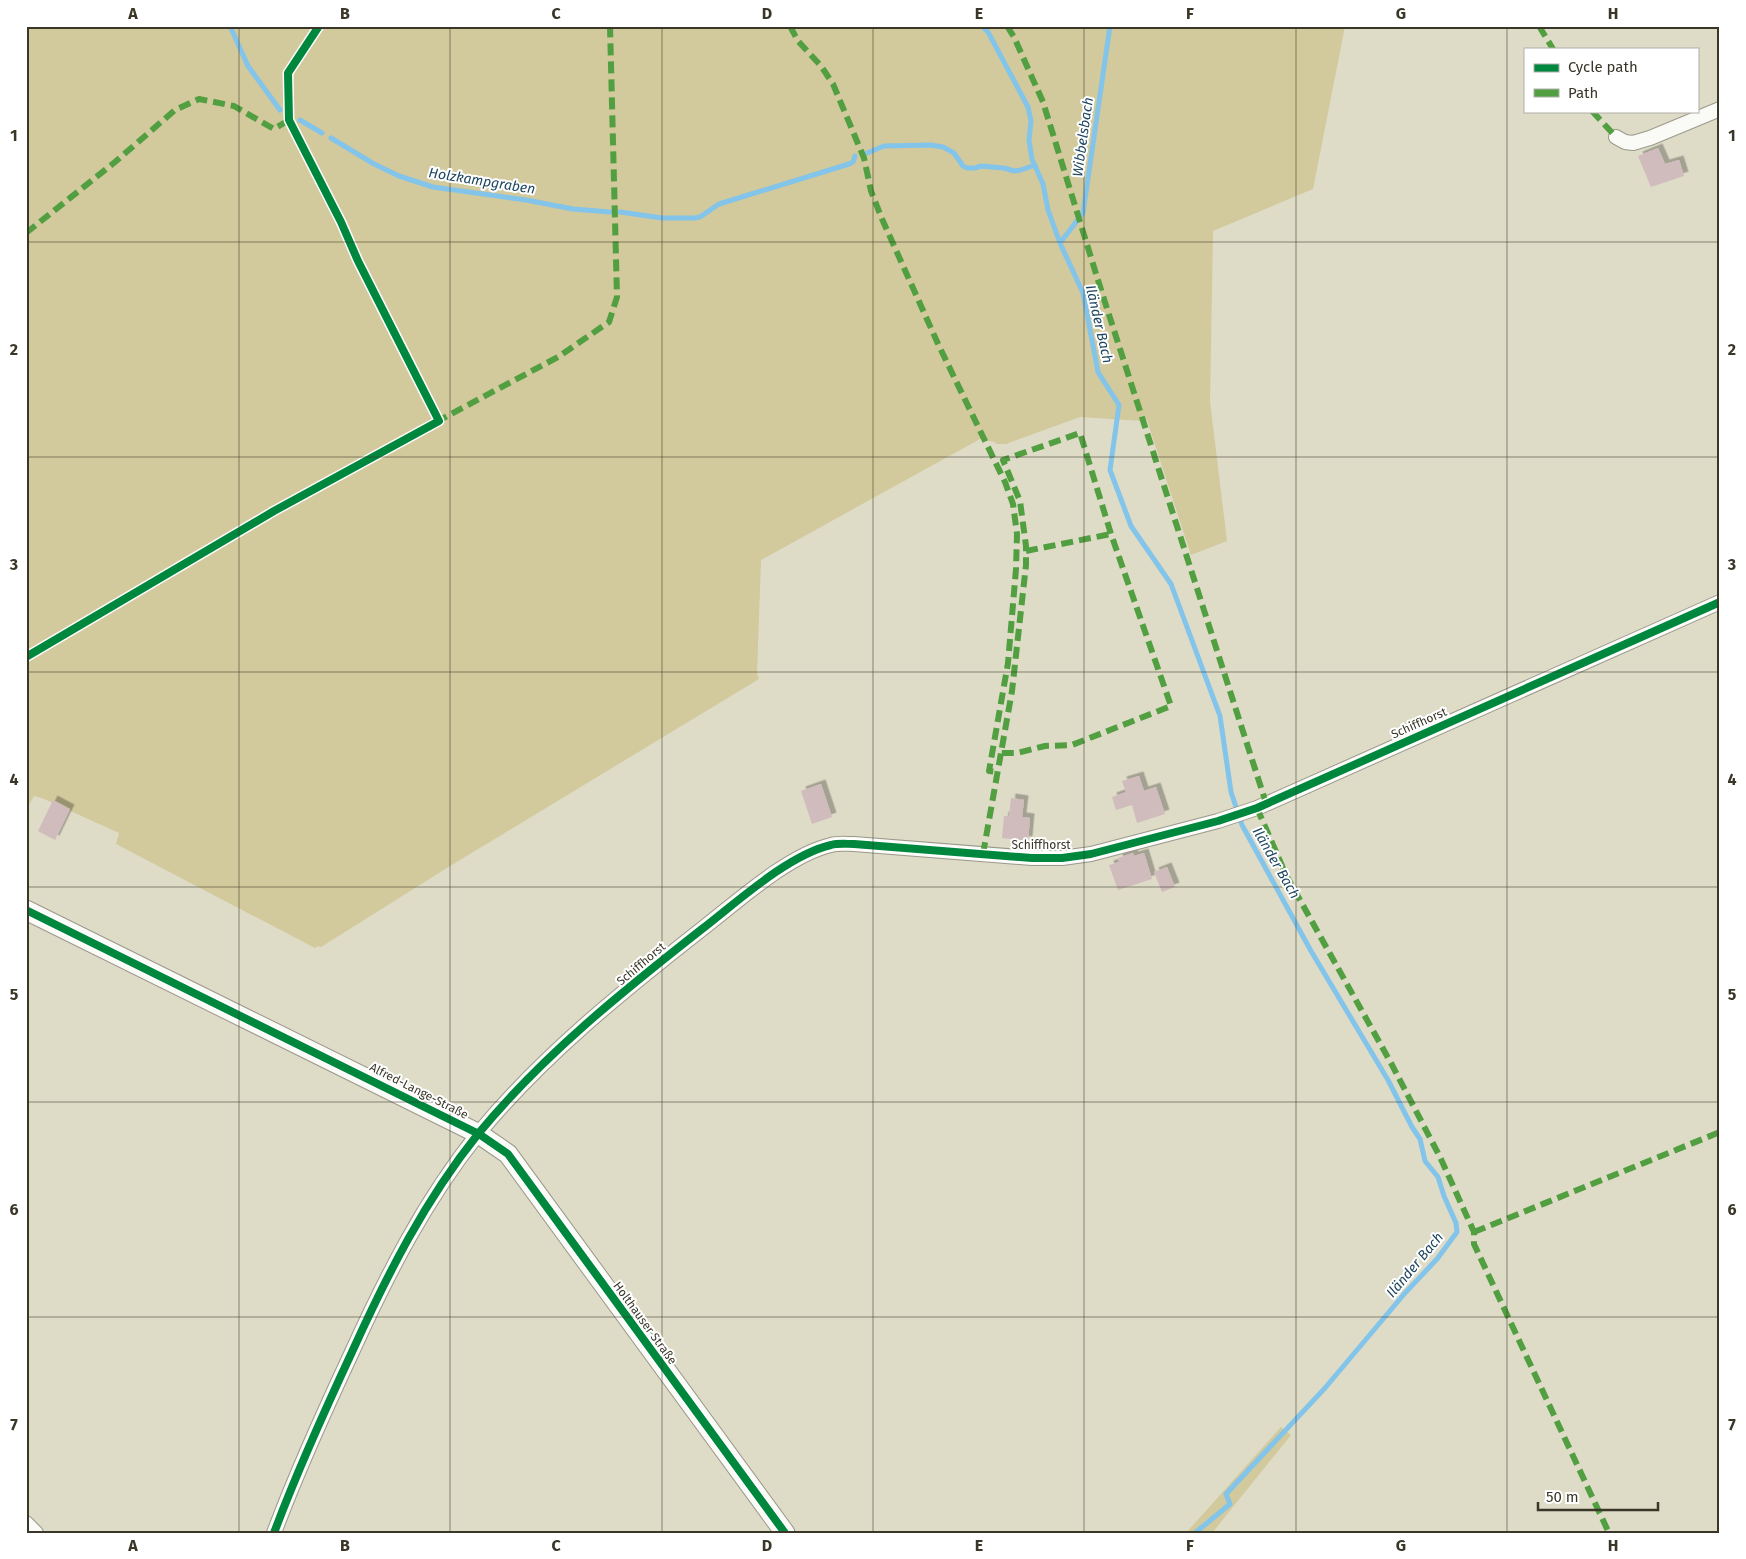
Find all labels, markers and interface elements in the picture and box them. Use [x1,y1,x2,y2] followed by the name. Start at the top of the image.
[127,4,138,23] text: A
[340,4,350,23] text: B
[551,4,561,23] text: C
[762,4,772,23] text: D
[975,4,983,23] text: E
[1186,4,1194,23] text: F
[1396,4,1406,23] text: G
[1608,4,1618,23] text: H
[1524,48,1698,112] legend
[1568,58,1638,76] text: Cycle path
[1568,84,1598,102] text: Path
[1069,96,1097,178] water label: Wibbelsbach
[10,126,18,145] text: 1
[1728,126,1736,145] text: 1
[427,164,537,198] water label: Holzkampgraben
[1082,283,1116,365] water label: Iländer Bach
[10,340,18,359] text: 2
[1728,340,1736,359] text: 2
[9,555,18,574] text: 3
[1727,555,1736,574] text: 3
[1389,704,1449,741] street label: Schiffhorst
[9,770,19,789] text: 4
[1727,770,1737,789] text: 4
[1249,824,1303,902] water label: Iländer Bach
[1011,838,1071,852] street label: Schiffhorst
[614,939,669,988] street label: Schiffhorst
[10,985,19,1004] text: 5
[1728,985,1737,1004] text: 5
[367,1060,471,1122] street label: Alfred-Lange-Straße
[9,1200,19,1219] text: 6
[1727,1200,1737,1219] text: 6
[1383,1229,1447,1301] water label: Iländer Bach
[610,1279,680,1367] street label: Holthauser Straße
[10,1415,18,1434] text: 7
[1728,1415,1736,1434] text: 7
[1538,1479,1658,1511] scale bar
[1546,1488,1579,1506] text: 50 m
[127,1536,138,1555] text: A
[340,1536,350,1555] text: B
[551,1536,561,1555] text: C
[762,1536,772,1555] text: D
[975,1536,983,1555] text: E
[1186,1536,1194,1555] text: F
[1396,1536,1406,1555] text: G
[1608,1536,1618,1555] text: H

